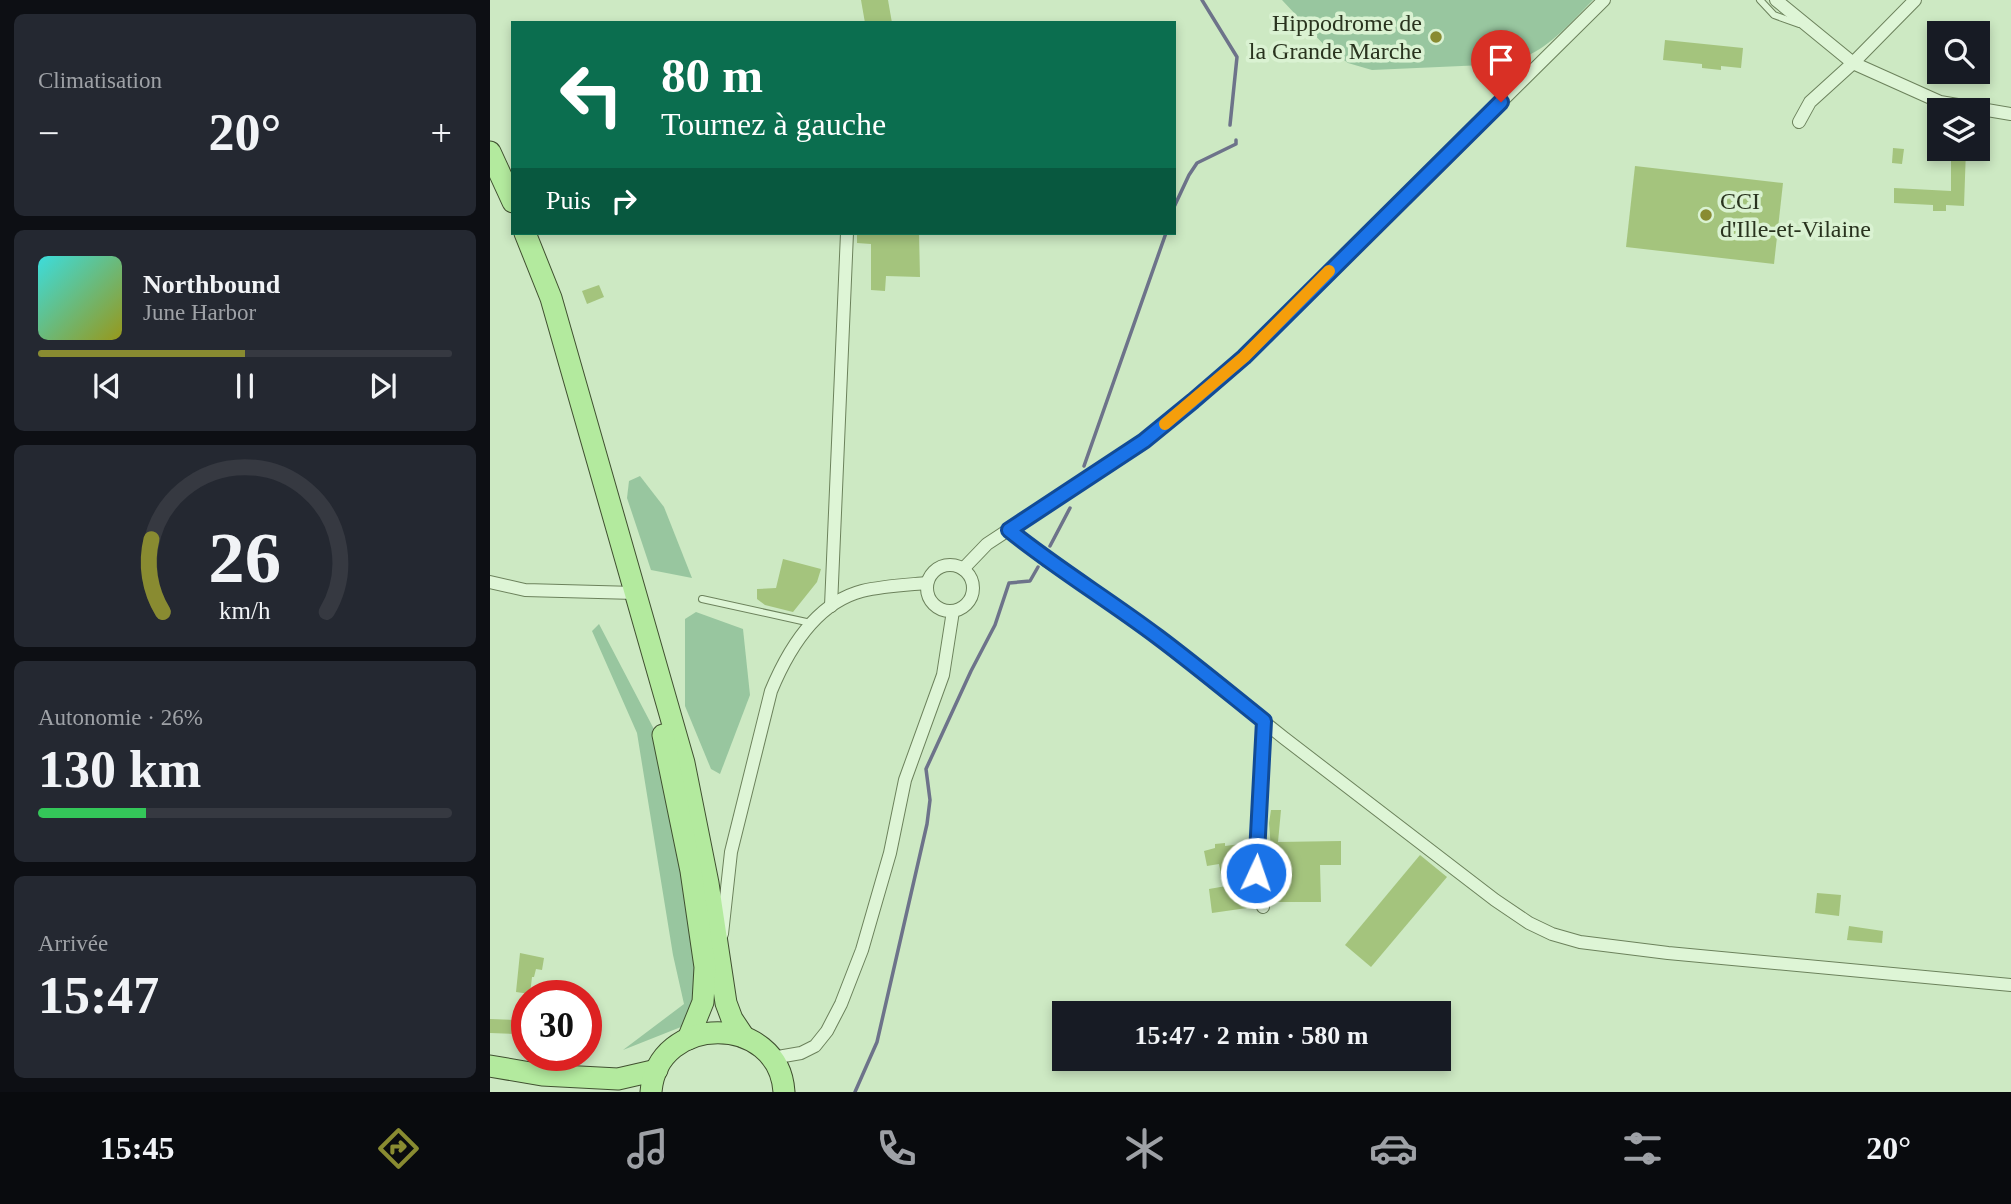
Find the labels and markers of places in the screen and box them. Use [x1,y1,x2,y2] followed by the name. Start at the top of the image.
[1249,10,1422,64] place label: Hippodrome de la Grande Marche
[1428,29,1444,45] marker: Hippodrome de la Grande Marche
[1471,30,1531,102] pin
[1720,188,1871,242] place label: CCI d'Ille-et-Vilaine
[1698,207,1714,223] marker: CCI d'Ille-et-Vilaine

